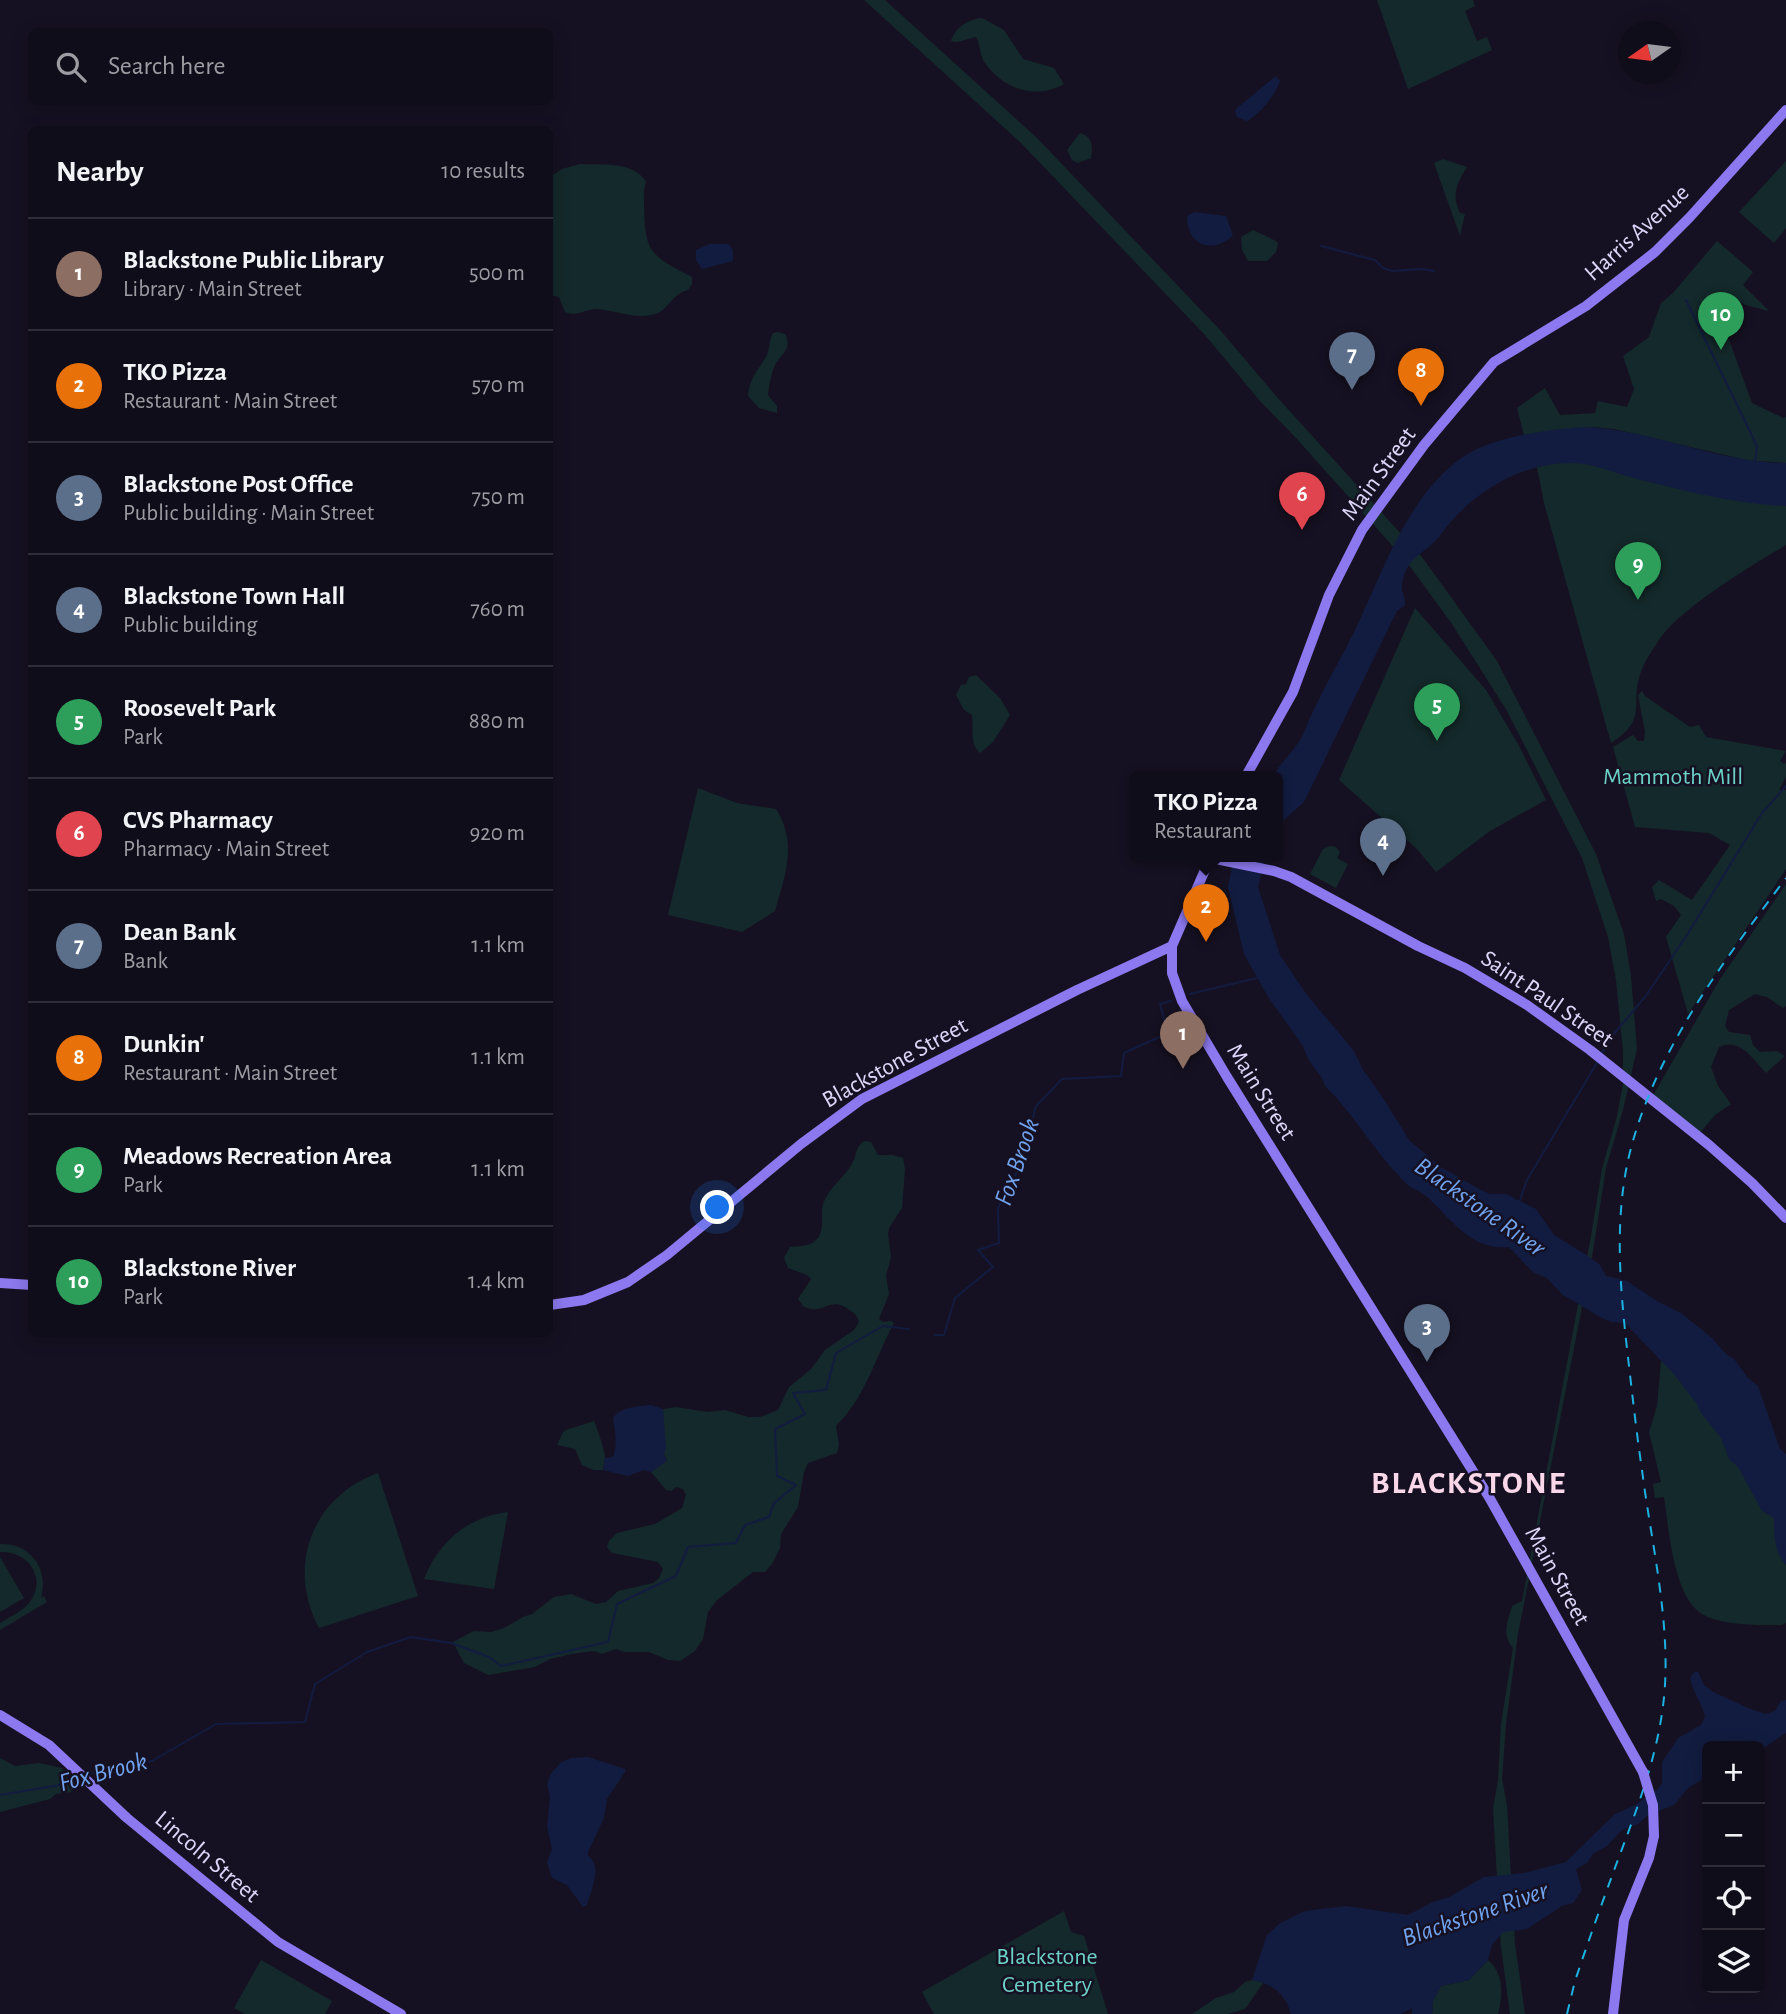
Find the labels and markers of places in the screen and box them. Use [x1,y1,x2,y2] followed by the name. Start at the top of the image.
[1698,292,1744,350] pin: 10
[1329,332,1375,390] pin: 7
[1398,348,1444,406] pin: 8
[1279,472,1325,530] pin: 6
[1615,542,1661,600] pin: 9
[1414,683,1460,741] pin: 5
[1360,818,1406,876] pin: 4
[1183,884,1229,942] pin: 2
[1160,1011,1206,1069] pin: 1
[1404,1304,1450,1362] pin: 3

